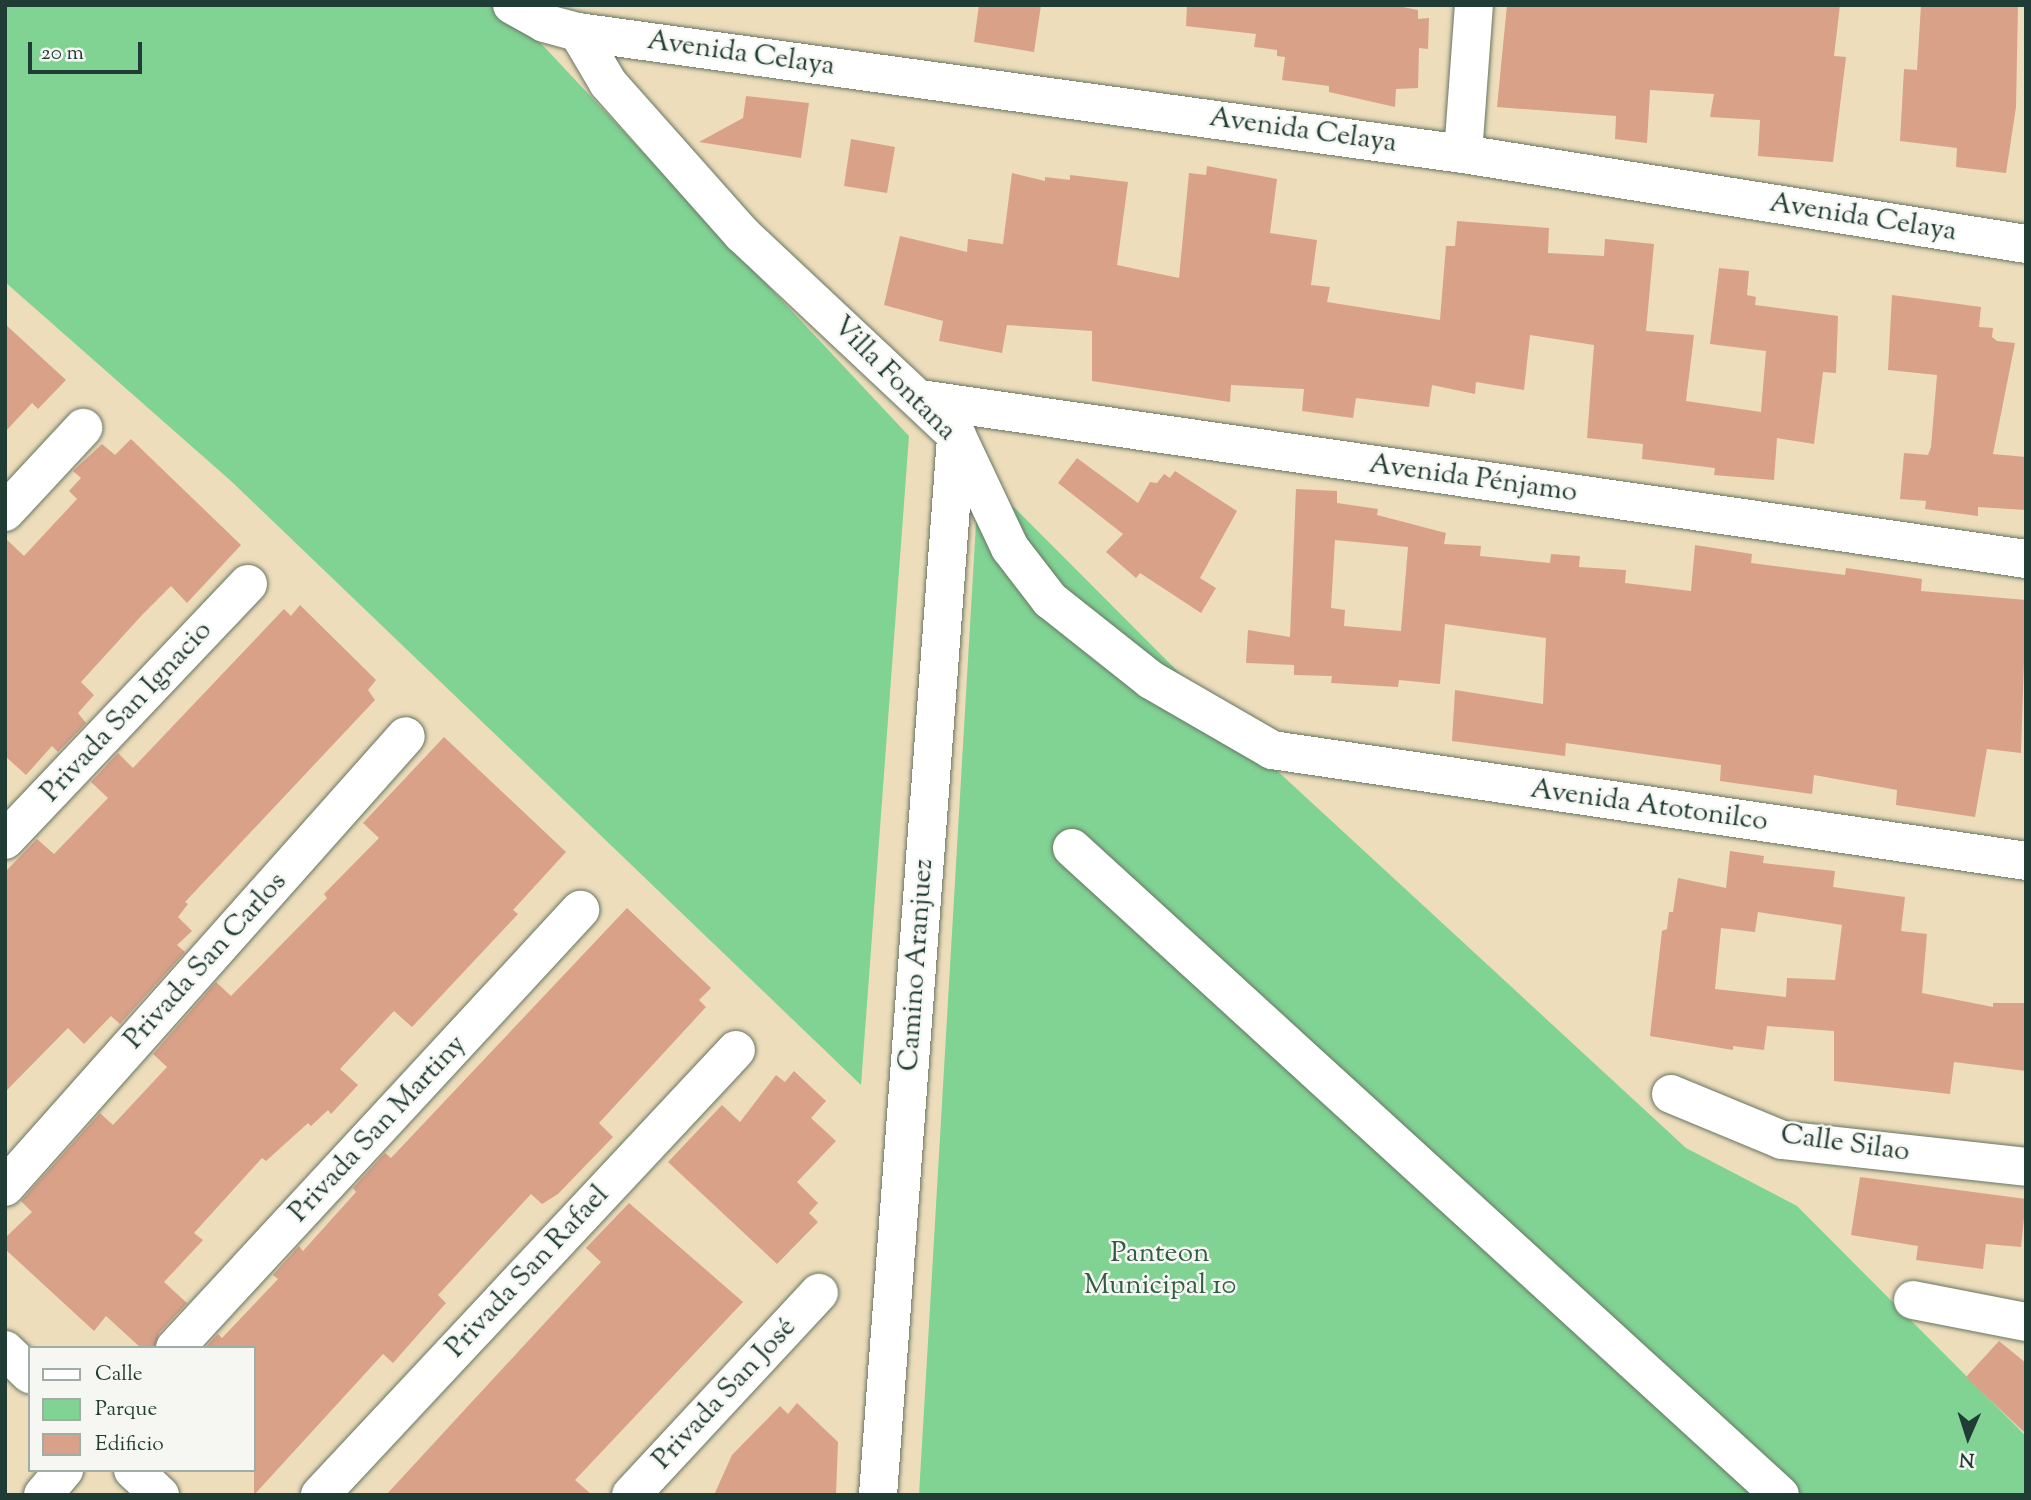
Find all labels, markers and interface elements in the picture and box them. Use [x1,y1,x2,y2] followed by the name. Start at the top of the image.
[645,24,837,84] street label: Avenida Celaya
[32,28,145,72] scale bar
[41,39,84,69] text: 20 m
[1207,101,1399,161] street label: Avenida Celaya
[1767,187,1959,249] street label: Avenida Celaya
[825,310,963,448] street label: Villa Fontana
[1367,448,1579,510] street label: Avenida Pénjamo
[34,614,220,810] street label: Privada San Ignacio
[1528,773,1770,839] street label: Avenida Atotonilco
[893,858,941,1072] street label: Camino Aranjuez
[118,866,294,1056] street label: Privada San Carlos
[283,1028,473,1230] street label: Privada San Martiny
[1778,1118,1912,1170] street label: Calle Silao
[439,1179,617,1365] street label: Privada San Rafael
[1084,1237,1236,1303] park label: Panteon Municipal 10
[646,1311,804,1477] street label: Privada San José
[28,1346,256,1472] legend
[95,1360,143,1390] text: Calle
[95,1395,157,1425] text: Parque
[1933,1402,2003,1472] north arrow
[95,1430,164,1460] text: Edificio
[1959,1445,1975,1472] text: N

